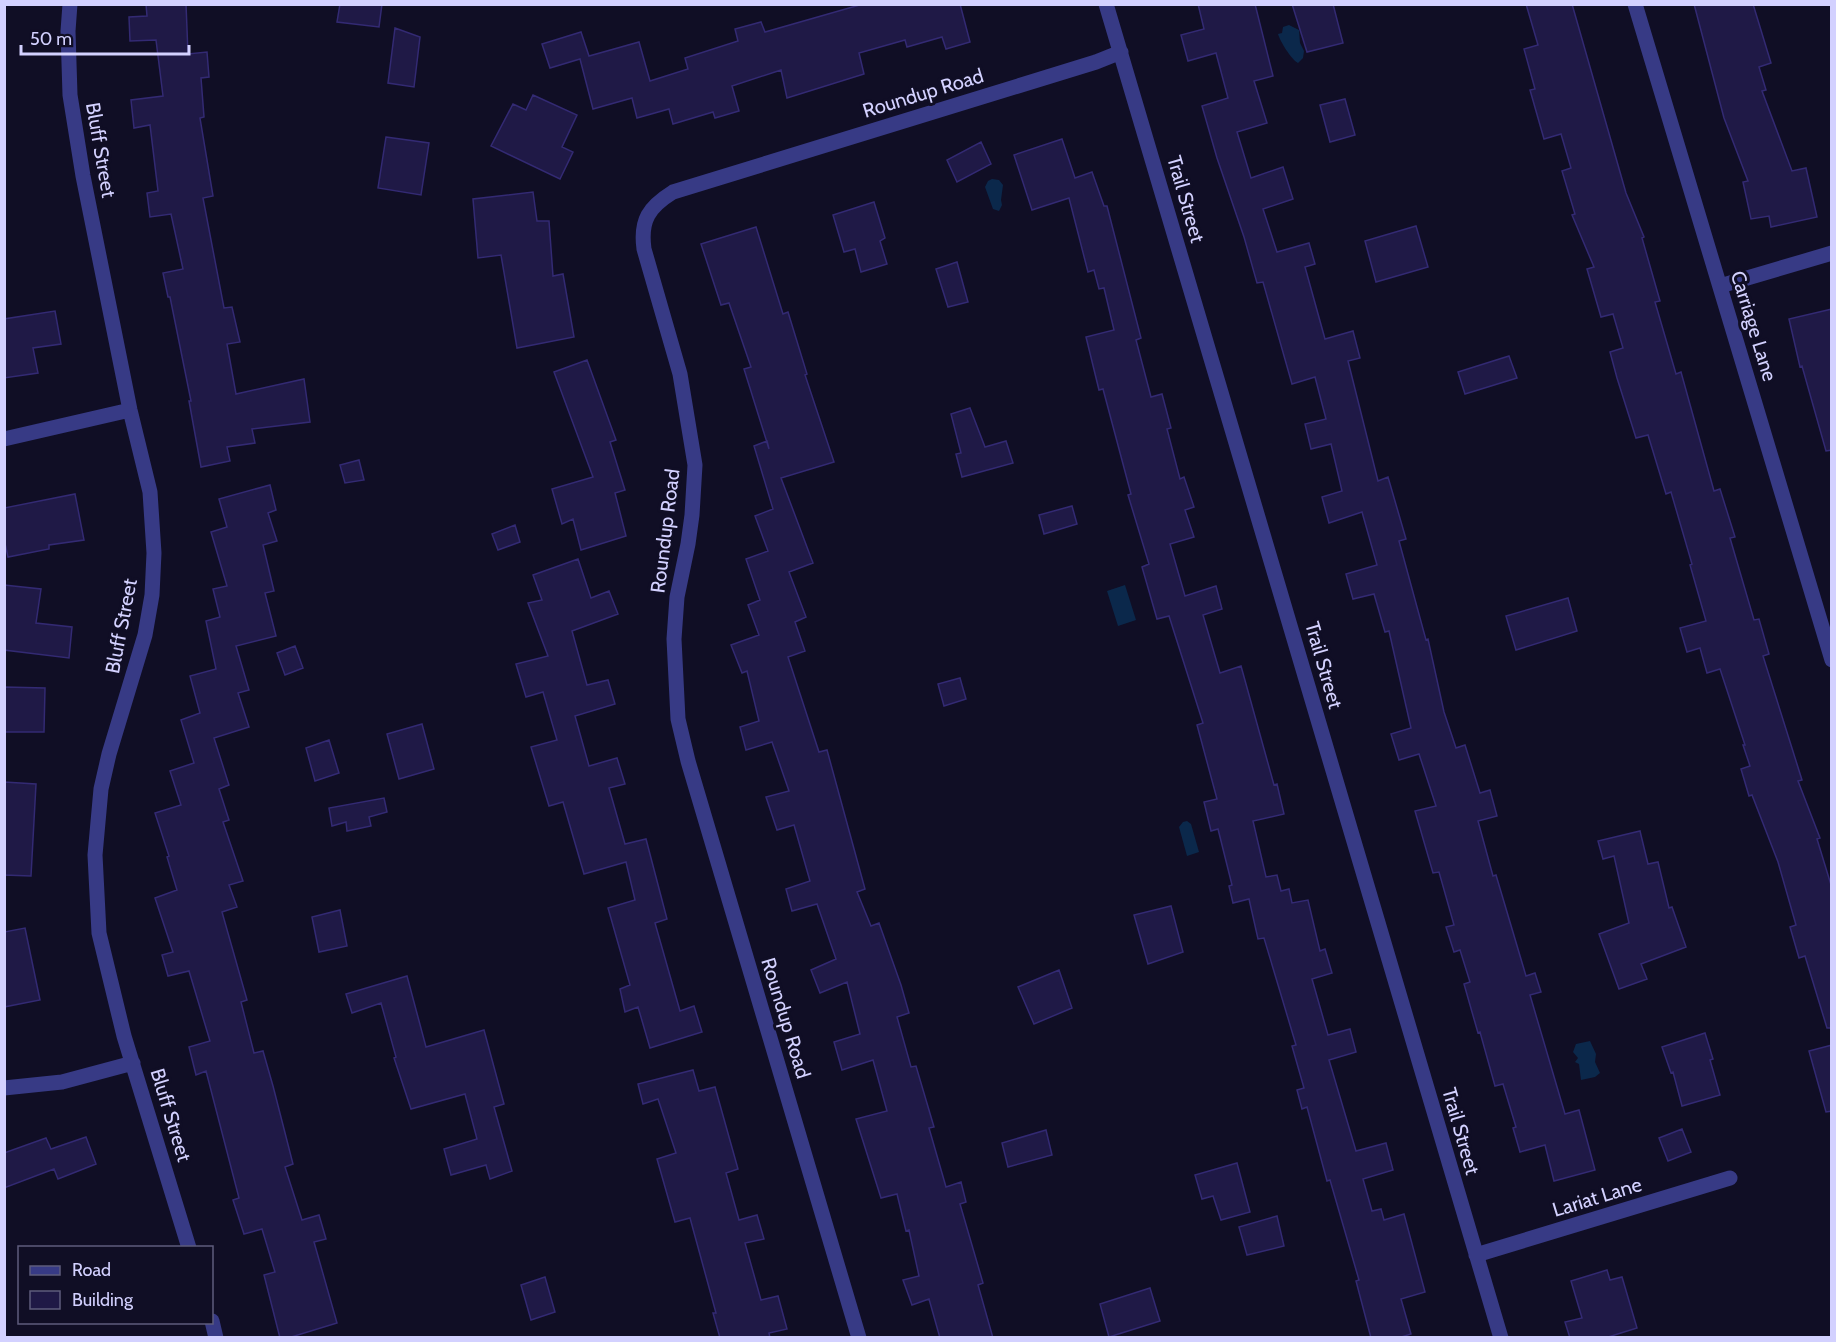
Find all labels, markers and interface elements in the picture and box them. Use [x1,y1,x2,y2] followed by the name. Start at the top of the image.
[21,18,189,56] scale bar
[30,28,72,50] text: 50 m
[860,63,986,123] street label: Roundup Road
[81,101,121,200] street label: Bluff Street
[1162,153,1210,246] street label: Trail Street
[1726,268,1782,384] street label: Carriage Lane
[645,468,685,594] street label: Roundup Road
[100,576,142,675] street label: Bluff Street
[1300,619,1348,712] street label: Trail Street
[756,955,816,1081] street label: Roundup Road
[145,1066,197,1165] street label: Bluff Street
[1437,1085,1485,1178] street label: Trail Street
[1550,1172,1644,1222] street label: Lariat Lane
[18,1246,213,1324] legend
[72,1259,111,1281] text: Road
[72,1289,134,1311] text: Building

